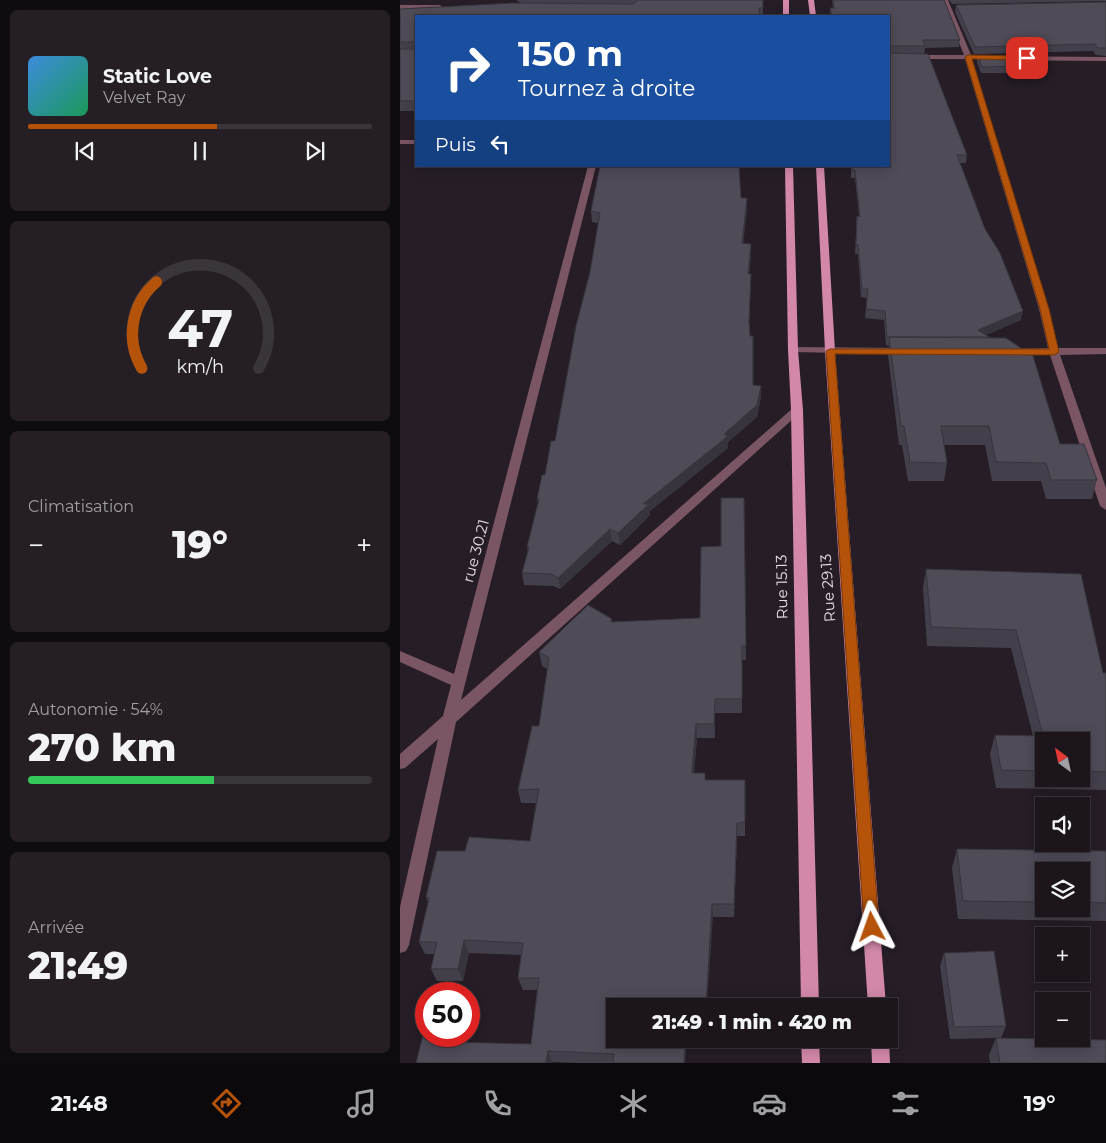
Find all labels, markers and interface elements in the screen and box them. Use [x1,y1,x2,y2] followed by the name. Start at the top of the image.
[518,32,623,75] text: 150 m
[435,35,500,100] icon: right
[1006,37,1048,79] pin
[1013,44,1041,72] icon: arrive
[103,65,212,88] text: Static Love
[518,75,695,102] text: Tournez à droite
[103,88,185,107] text: Velvet Ray
[486,130,514,158] icon: left
[435,133,476,156] text: Puis
[71,137,99,165] icon: previous
[186,137,214,165] icon: pause
[301,137,329,165] icon: next
[167,297,233,360] text: 47
[176,356,224,377] text: km/h
[28,497,134,516] text: Climatisation
[458,517,493,585] street label: rue 30.21
[172,521,228,568] text: 19°
[28,528,44,562] text: −
[356,528,372,562] text: +
[816,553,839,623] street label: Rue 29.13
[771,554,792,620] street label: Rue 15.13
[28,700,163,719] text: Autonomie · 54%
[28,724,176,771] text: 270 km
[1035,732,1090,788] north arrow
[1035,732,1090,1047] map controls
[1035,797,1090,852] button: sound
[1035,862,1090,917] button: layers
[845,900,897,952] position arrow
[28,918,84,937] text: Arrivée
[1035,927,1090,982] button: +
[28,942,128,989] text: 21:49
[415,982,480,1047] speed limit sign: 50
[1035,992,1090,1047] button: −
[652,1011,852,1034] text: 21:49 · 1 min · 420 m
[209,1086,244,1121] icon: directions
[344,1086,379,1121] icon: music
[480,1086,515,1121] icon: phone
[616,1086,651,1121] icon: climate
[752,1086,787,1121] icon: car
[888,1086,923,1121] icon: filters
[50,1090,108,1117] text: 21:48
[1024,1090,1056,1117] text: 19°

